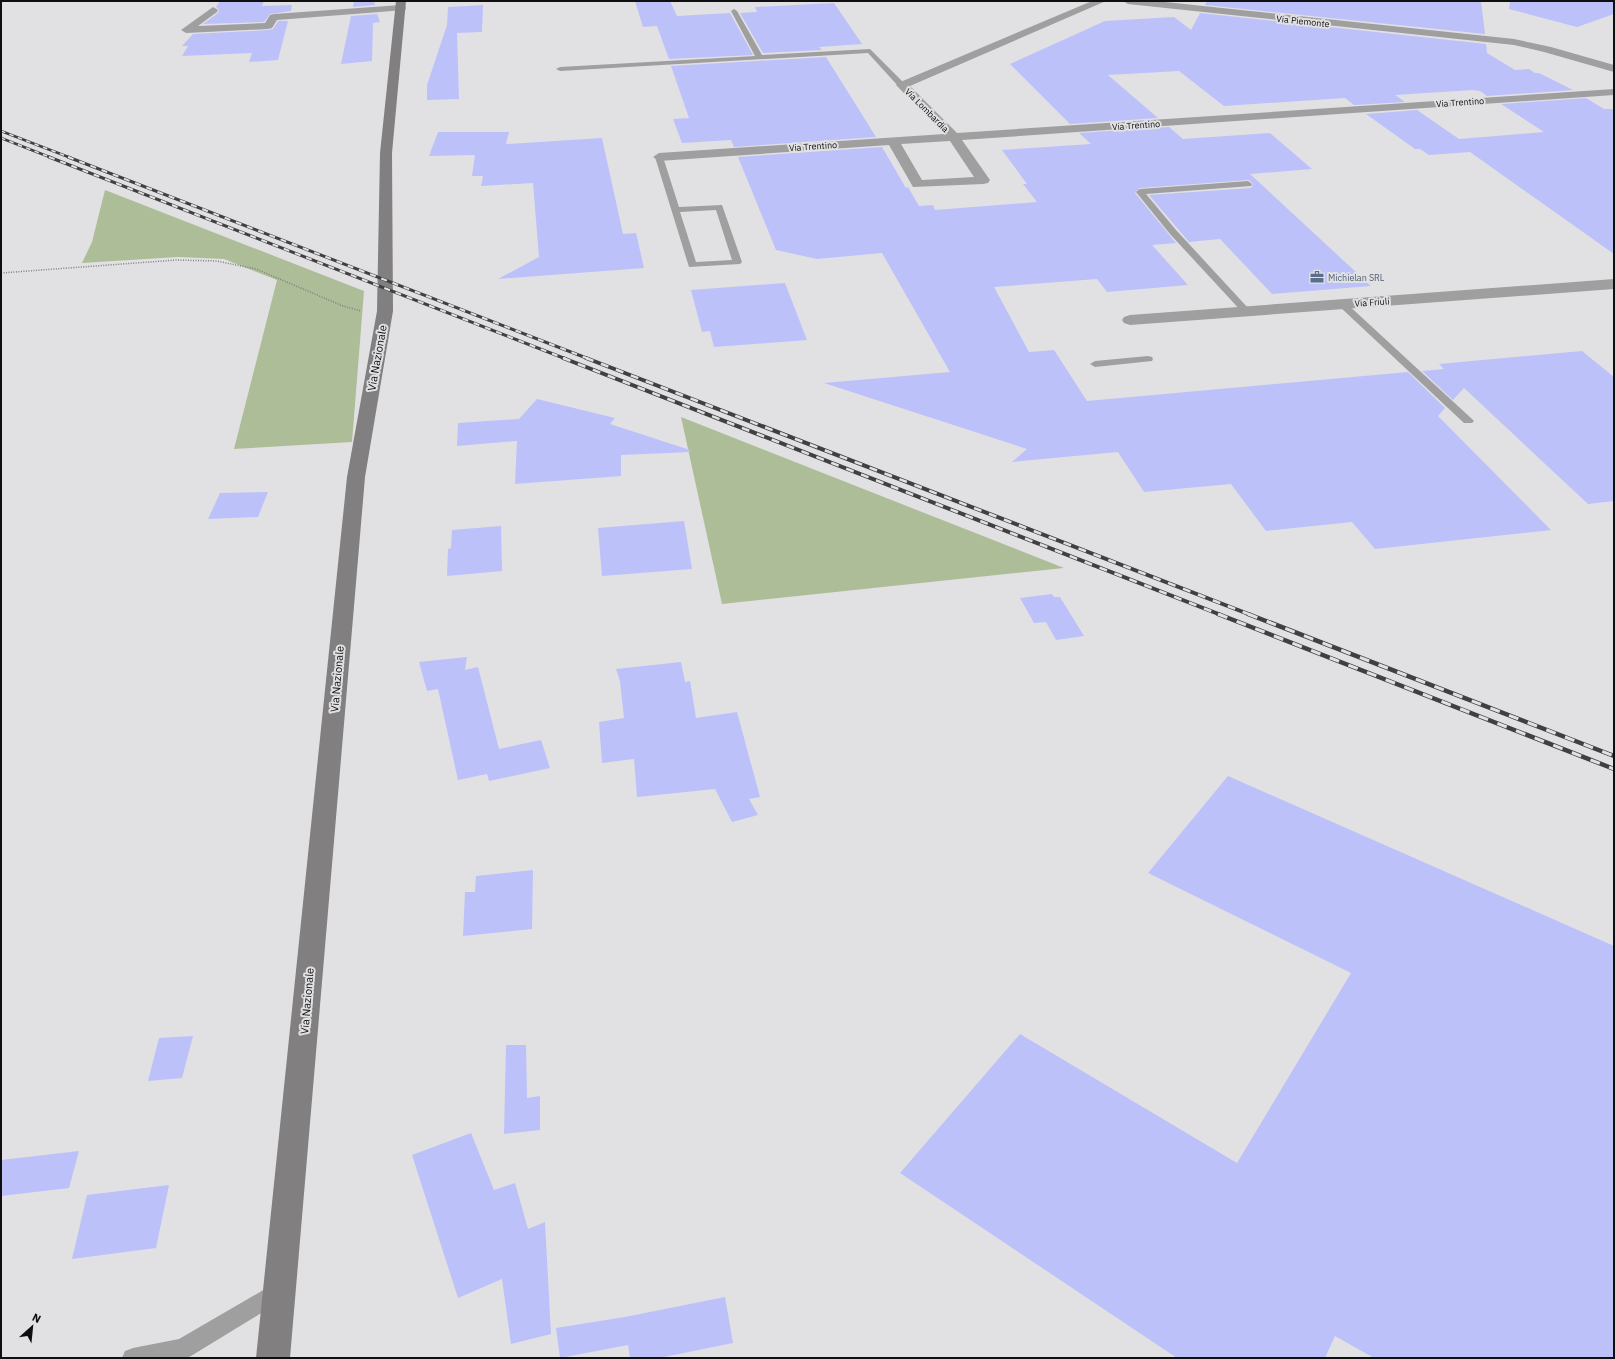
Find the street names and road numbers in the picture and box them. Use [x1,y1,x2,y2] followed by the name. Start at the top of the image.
[1276,13,1330,29] street label: Via Piemonte
[903,86,951,134] street label: Via Lombardia
[1436,95,1484,109] street label: Via Trentino
[1112,118,1160,132] street label: Via Trentino
[789,139,837,153] street label: Via Trentino
[1354,295,1390,309] street label: Via Friuli
[364,324,390,392] street label: Via Nazionale
[327,645,347,713] street label: Via Nazionale
[297,967,317,1035] street label: Via Nazionale

